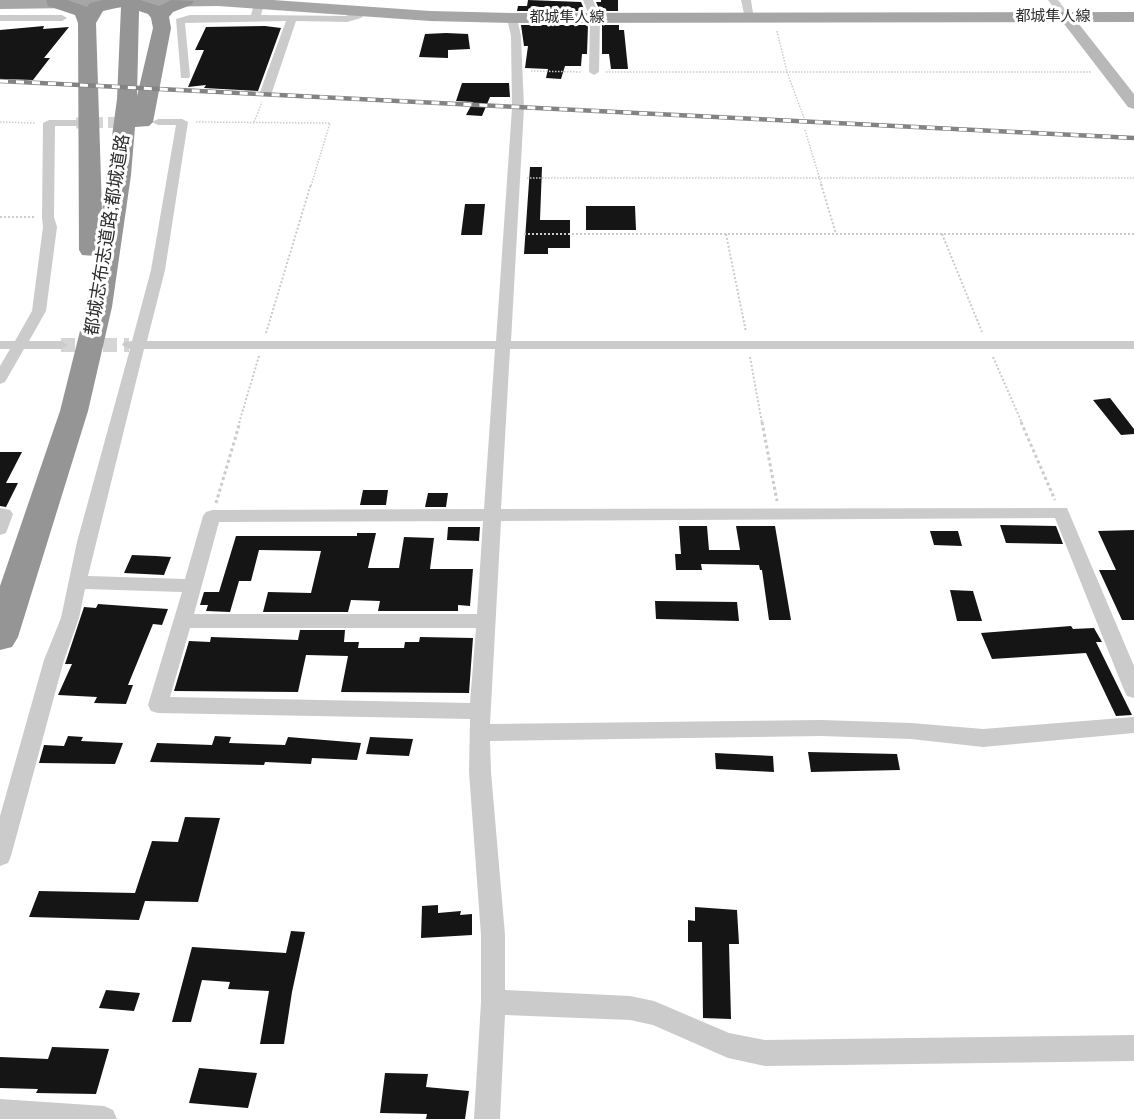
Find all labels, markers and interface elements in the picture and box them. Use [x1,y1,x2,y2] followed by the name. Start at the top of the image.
[1016,8,1090,26] street label: 都城隼人線
[530,9,604,27] street label: 都城隼人線
[81,133,135,337] street label: 都城志布志道路;都城道路

